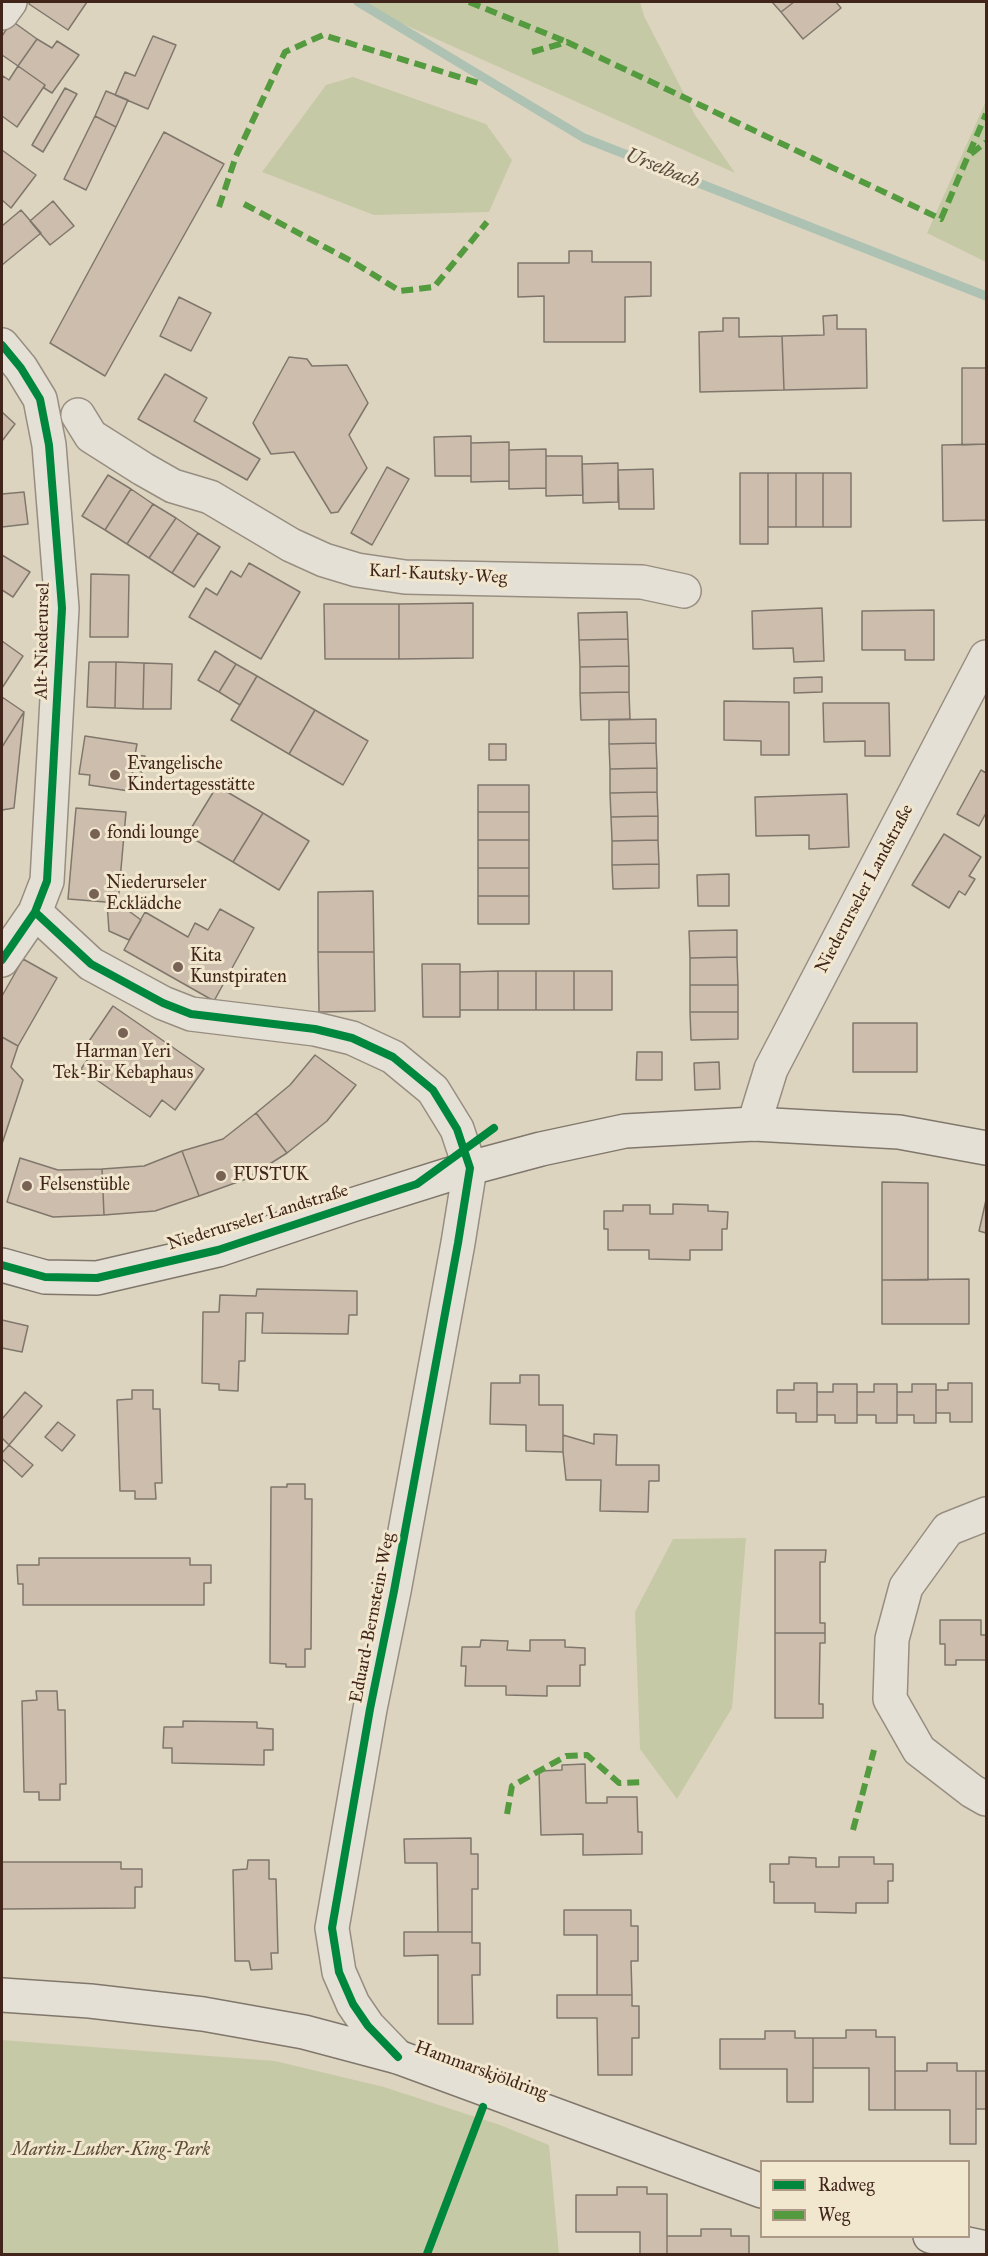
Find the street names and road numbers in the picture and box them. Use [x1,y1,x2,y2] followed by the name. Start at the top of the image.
[368,561,508,589] street label: Karl-Kautsky-Weg
[31,582,55,700] street label: Alt-Niederursel
[811,801,919,977] street label: Niederurseler Landstraße
[165,1180,351,1256] street label: Niederurseler Landstraße
[346,1531,400,1705] street label: Eduard-Bernstein-Weg
[412,2037,550,2105] street label: Hammarskjöldring

